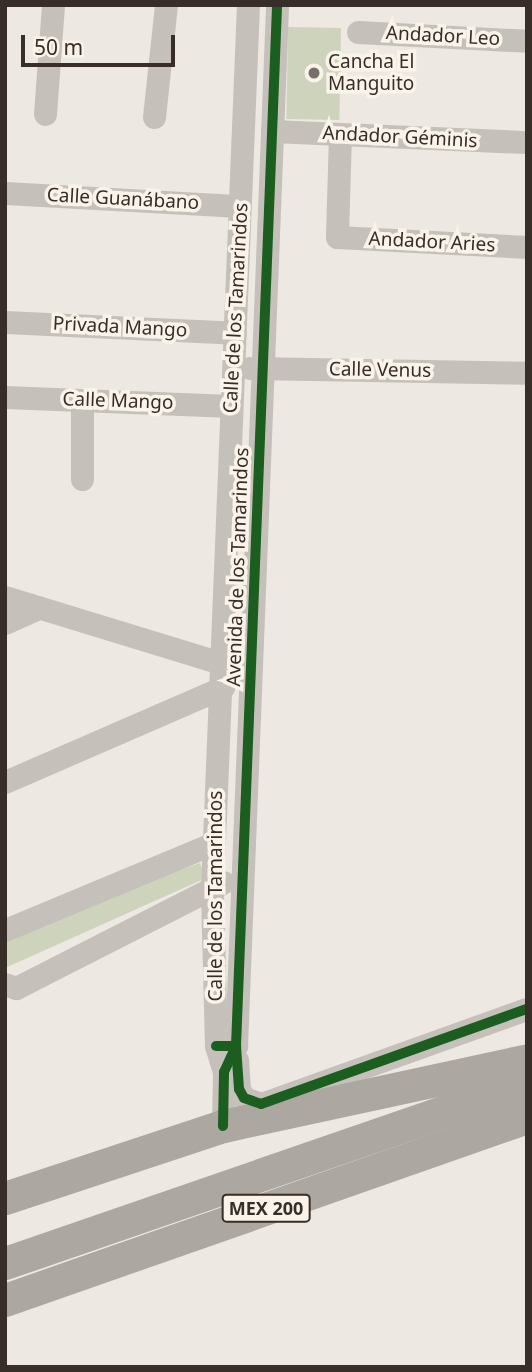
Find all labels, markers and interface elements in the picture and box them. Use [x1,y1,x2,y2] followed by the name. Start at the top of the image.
[24,21,178,65] scale bar
[385,22,501,50] street label: Andador Leo
[34,33,83,61] text: 50 m
[328,51,414,95] place label: Cancha El Manguito
[306,65,322,81] marker: Cancha El Manguito
[322,122,478,152] street label: Andador Géminis
[46,184,200,214] street label: Calle Guanábano
[219,202,253,414] street label: Calle de los Tamarindos
[368,227,496,257] street label: Andador Aries
[52,312,188,342] street label: Privada Mango
[329,358,431,382] street label: Calle Venus
[62,388,174,414] street label: Calle Mango
[222,447,254,687] street label: Avenida de los Tamarindos
[205,791,227,1001] street label: Calle de los Tamarindos
[220,1194,312,1223] road number: MEX 200

